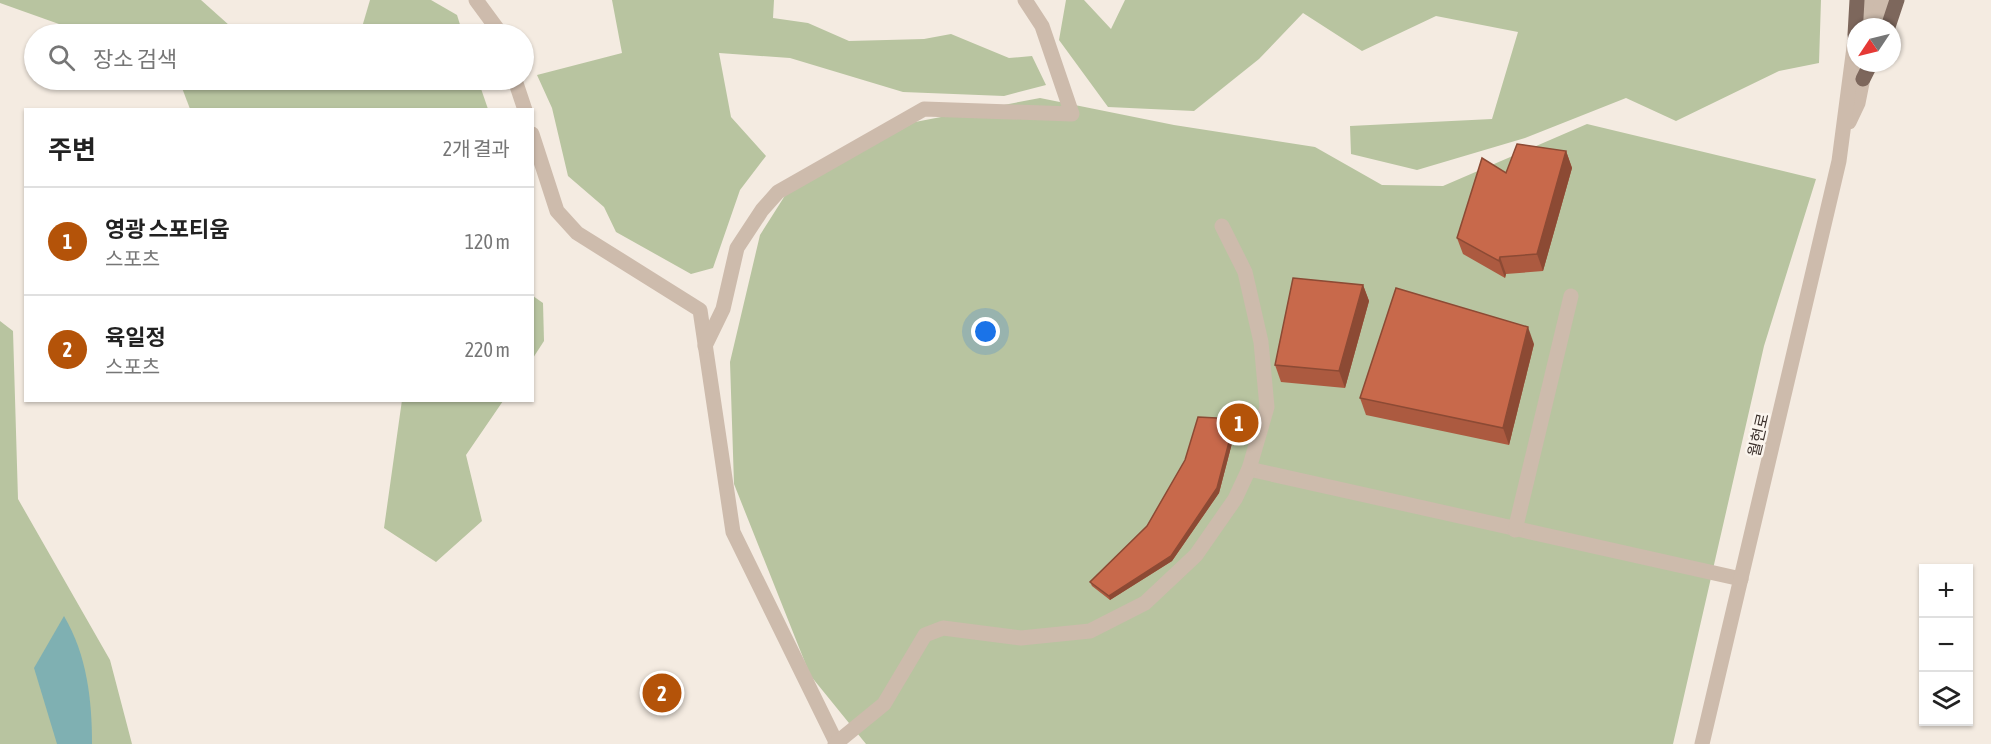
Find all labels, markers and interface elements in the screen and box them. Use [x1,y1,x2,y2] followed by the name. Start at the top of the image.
[1847,18,1901,72] north arrow
[24,24,534,90] search box
[45,41,78,74] icon: search
[93,46,177,72] text: 장소 검색
[48,135,96,165] text: 주변
[443,137,510,160] text: 2개 결과
[105,216,229,242] text: 영광 스포티움
[63,230,72,253] text: 1
[465,230,510,253] text: 120 m
[105,247,160,270] text: 스포츠
[971,317,1000,346] your location
[105,324,166,350] text: 육일정
[63,338,72,361] text: 2
[465,338,510,361] text: 220 m
[105,355,160,378] text: 스포츠
[1220,400,1258,446] pin: 1
[1744,411,1772,459] street label: 월현로
[1919,564,1973,726] map controls
[1919,564,1973,618] button: +
[1919,618,1973,672] button: −
[642,670,682,716] pin: 2
[1919,672,1973,726] button: layers

